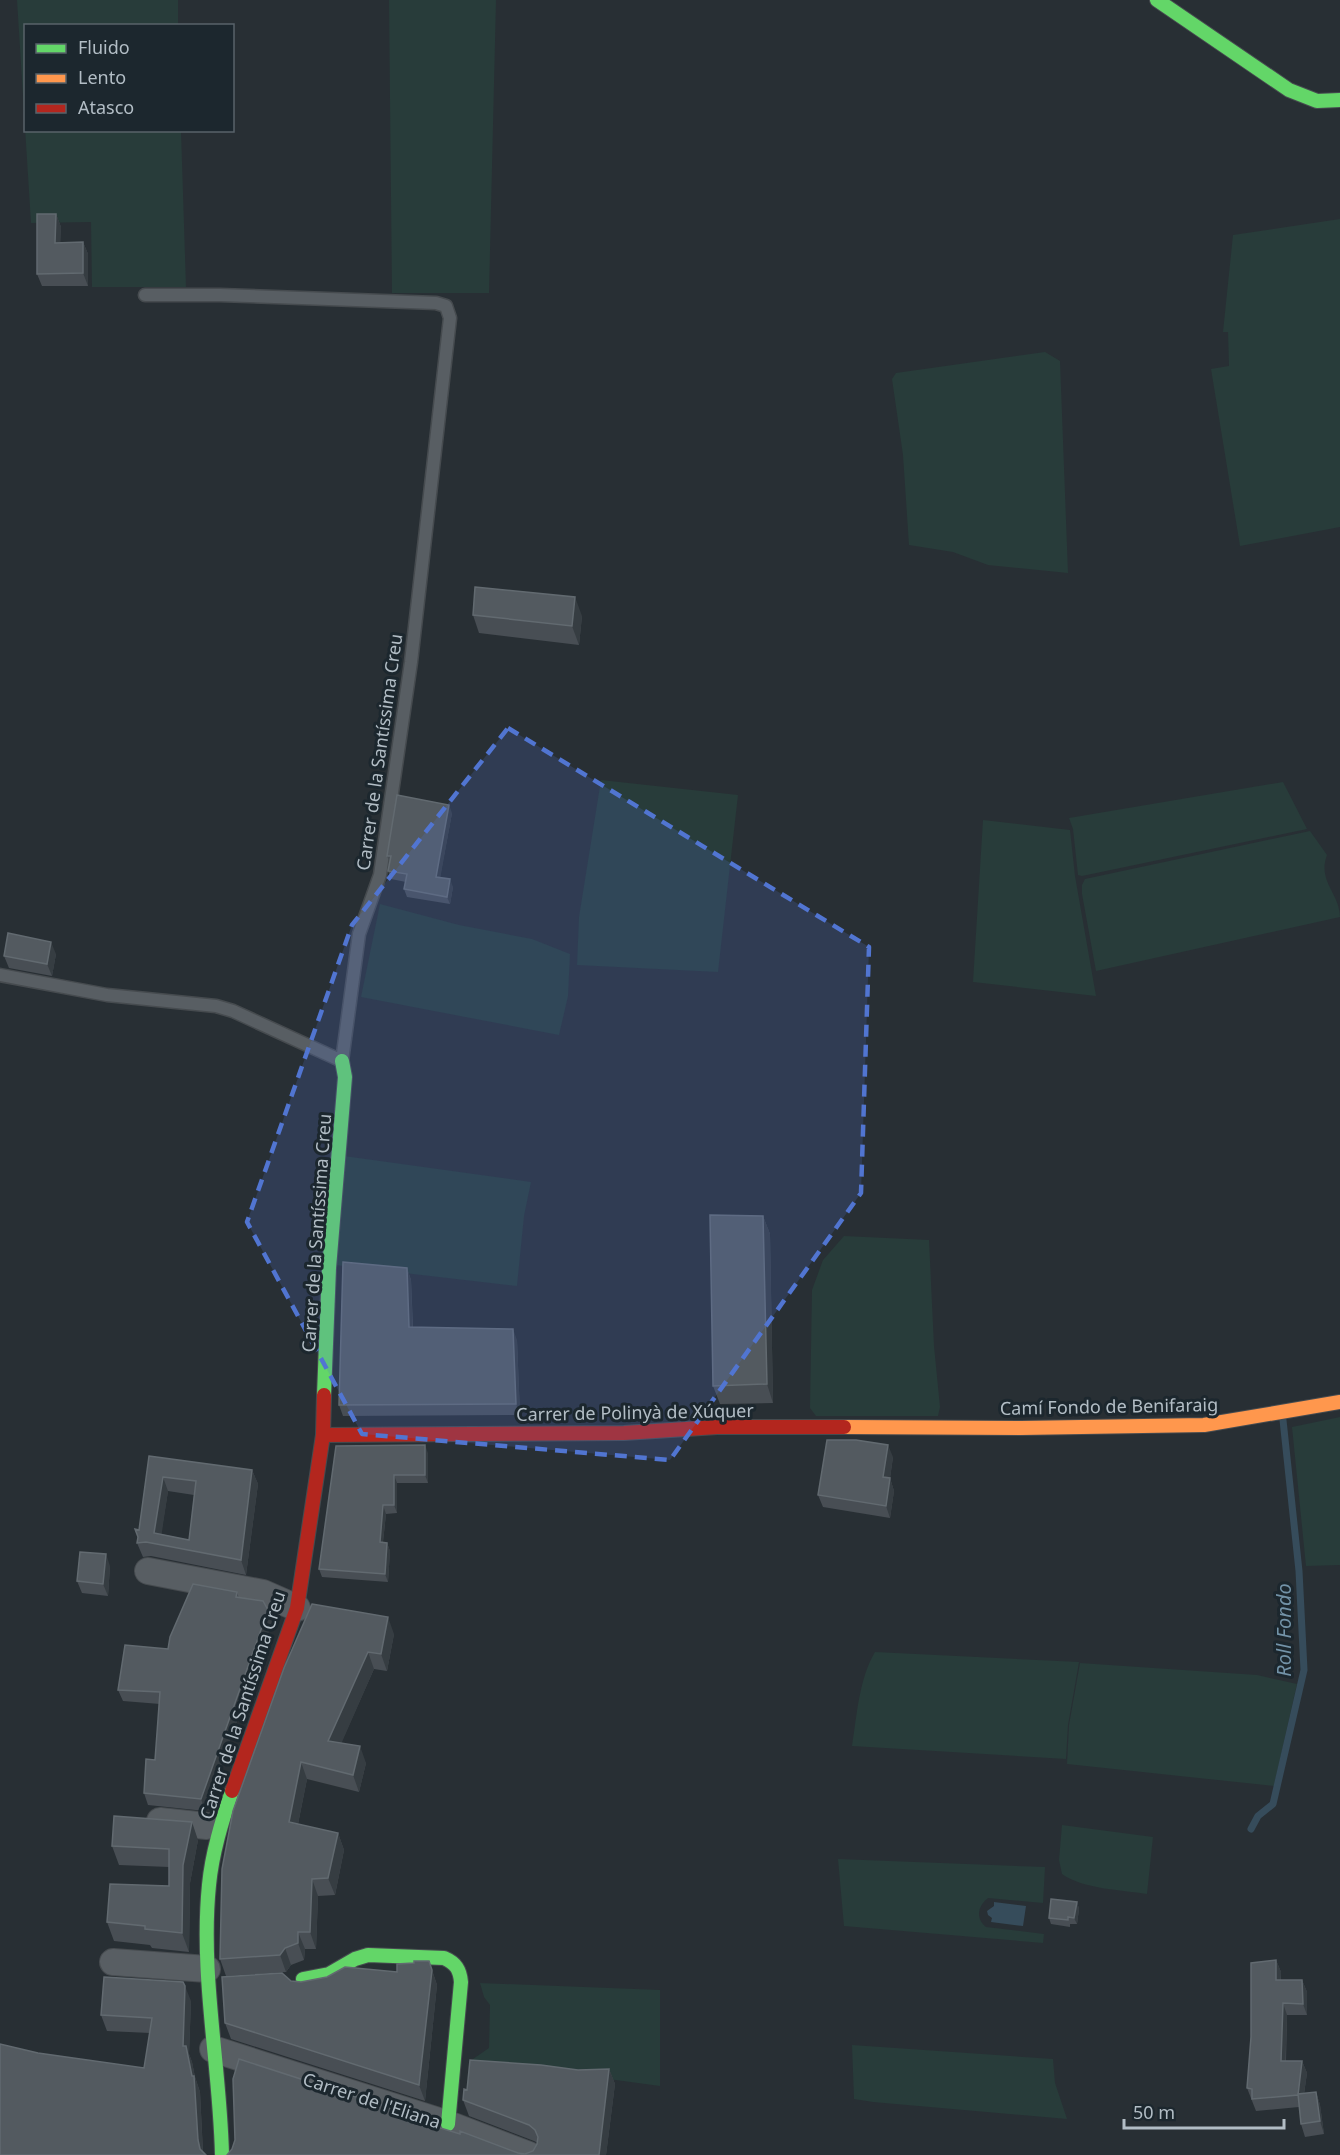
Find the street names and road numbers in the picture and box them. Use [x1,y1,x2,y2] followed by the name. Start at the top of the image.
[350,632,408,872] street label: Carrer de la Santíssima Creu
[296,1113,336,1353] street label: Carrer de la Santíssima Creu
[1000,1392,1218,1420] street label: Camí Fondo de Benifaraig
[516,1398,755,1426] street label: Carrer de Polinyà de Xúquer
[194,1588,290,1822] street label: Carrer de la Santíssima Creu
[300,2066,444,2134] street label: Carrer de l'Eliana

